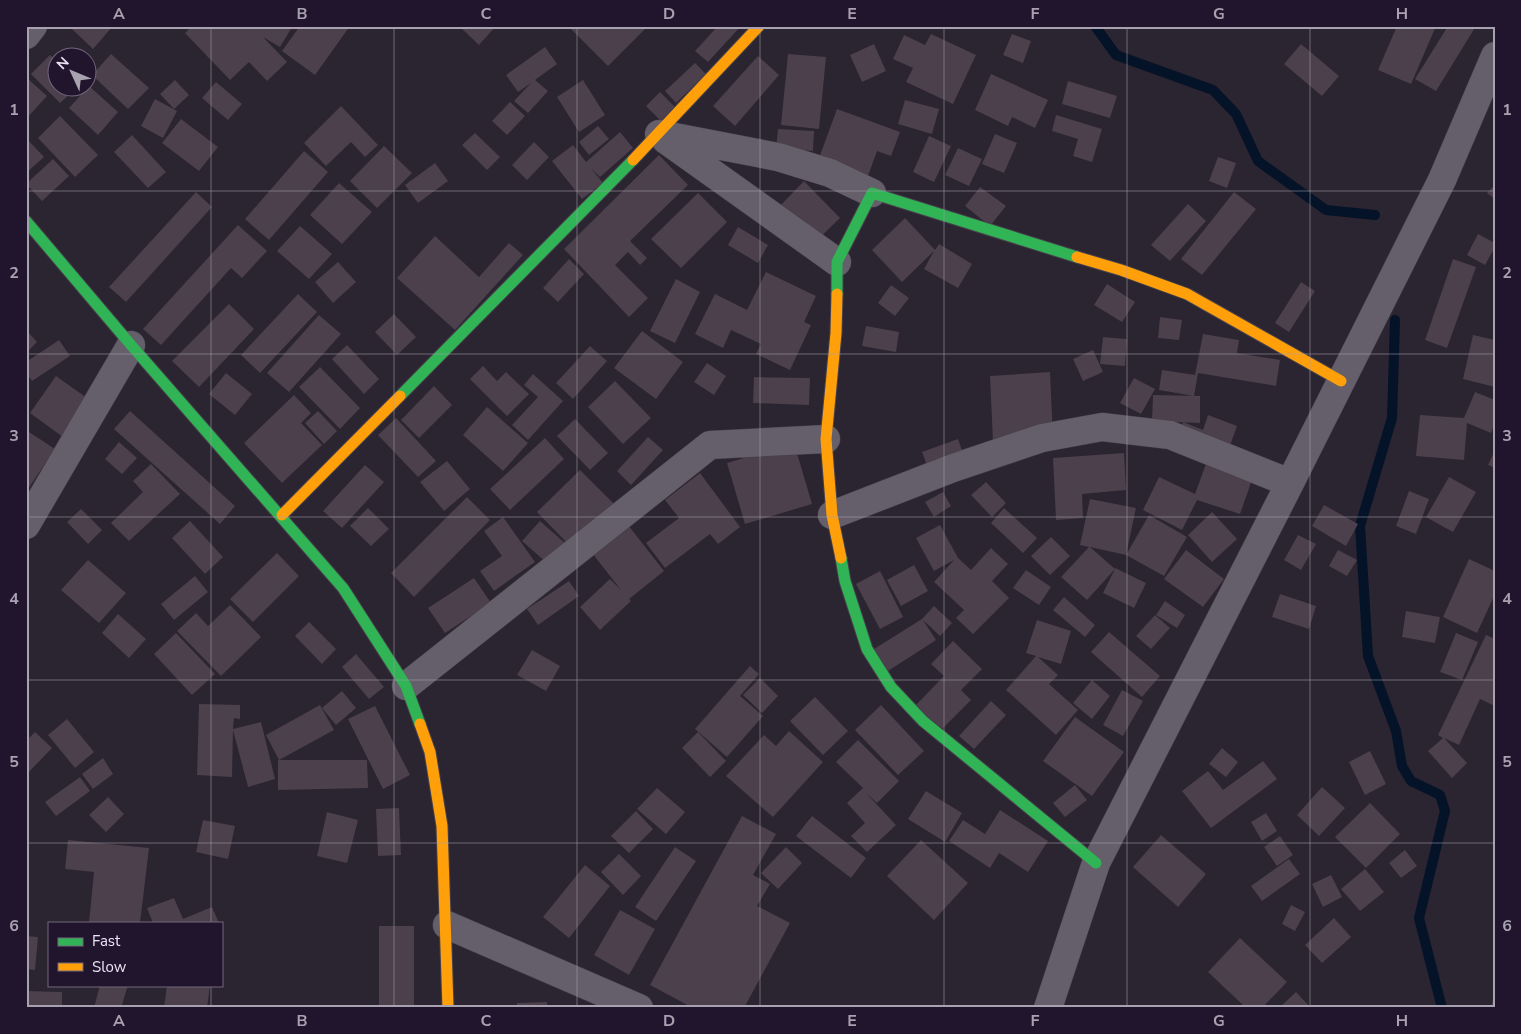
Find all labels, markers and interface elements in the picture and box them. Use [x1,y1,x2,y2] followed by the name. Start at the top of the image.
[113,3,125,25] text: A
[296,3,308,25] text: B
[481,3,492,25] text: C
[663,3,675,25] text: D
[847,3,857,25] text: E
[1031,3,1040,25] text: F
[1213,3,1225,25] text: G
[1396,3,1408,25] text: H
[48,48,98,98] north arrow
[53,53,73,74] text: N
[9,99,19,121] text: 1
[1502,99,1512,121] text: 1
[9,262,19,284] text: 2
[1502,262,1512,284] text: 2
[9,425,19,447] text: 3
[1502,425,1512,447] text: 3
[9,588,19,610] text: 4
[1502,588,1512,610] text: 4
[9,751,19,773] text: 5
[1502,751,1512,773] text: 5
[9,915,19,937] text: 6
[1502,915,1512,937] text: 6
[48,922,222,986] legend
[92,931,121,951] text: Fast
[92,957,127,977] text: Slow
[113,1010,125,1032] text: A
[296,1010,308,1032] text: B
[481,1010,492,1032] text: C
[663,1010,675,1032] text: D
[847,1010,857,1032] text: E
[1031,1010,1040,1032] text: F
[1213,1010,1225,1032] text: G
[1396,1010,1408,1032] text: H

